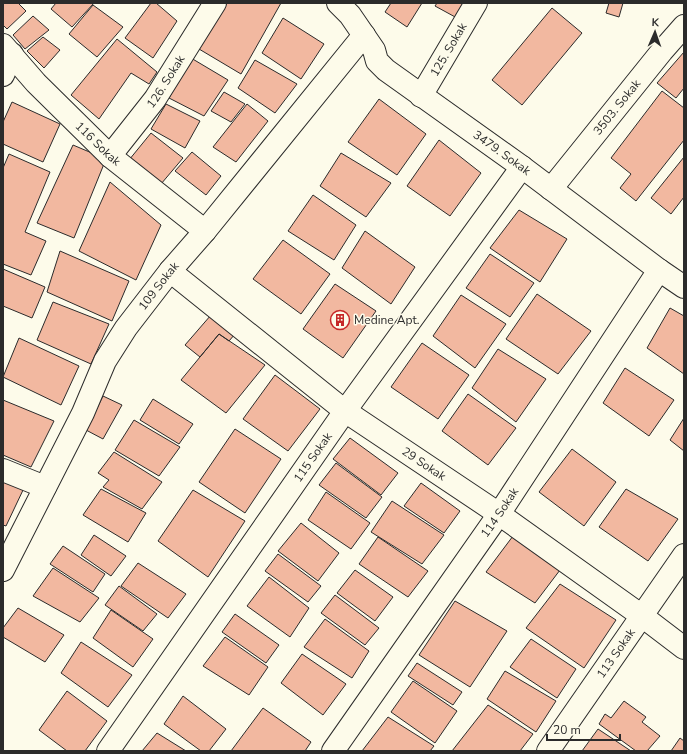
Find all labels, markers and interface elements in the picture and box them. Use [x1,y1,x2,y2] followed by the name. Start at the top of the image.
[635,12,675,52] north arrow
[651,15,660,30] text: K
[426,19,471,79] street label: 125. Sokak
[143,51,189,111] street label: 126. Sokak
[590,75,645,138] street label: 3503. Sokak
[72,118,125,170] street label: 116 Sokak
[470,127,535,179] street label: 3479. Sokak
[135,258,183,313] street label: 109 Sokak
[329,309,351,331] building icon: Medine Apt.
[354,312,420,328] place label: Medine Apt.
[290,428,336,485] street label: 115 Sokak
[399,443,450,485] street label: 29 Sokak
[477,484,523,541] street label: 114 Sokak
[593,624,639,681] street label: 113 Sokak
[547,716,620,742] scale bar
[553,722,581,738] text: 20 m

